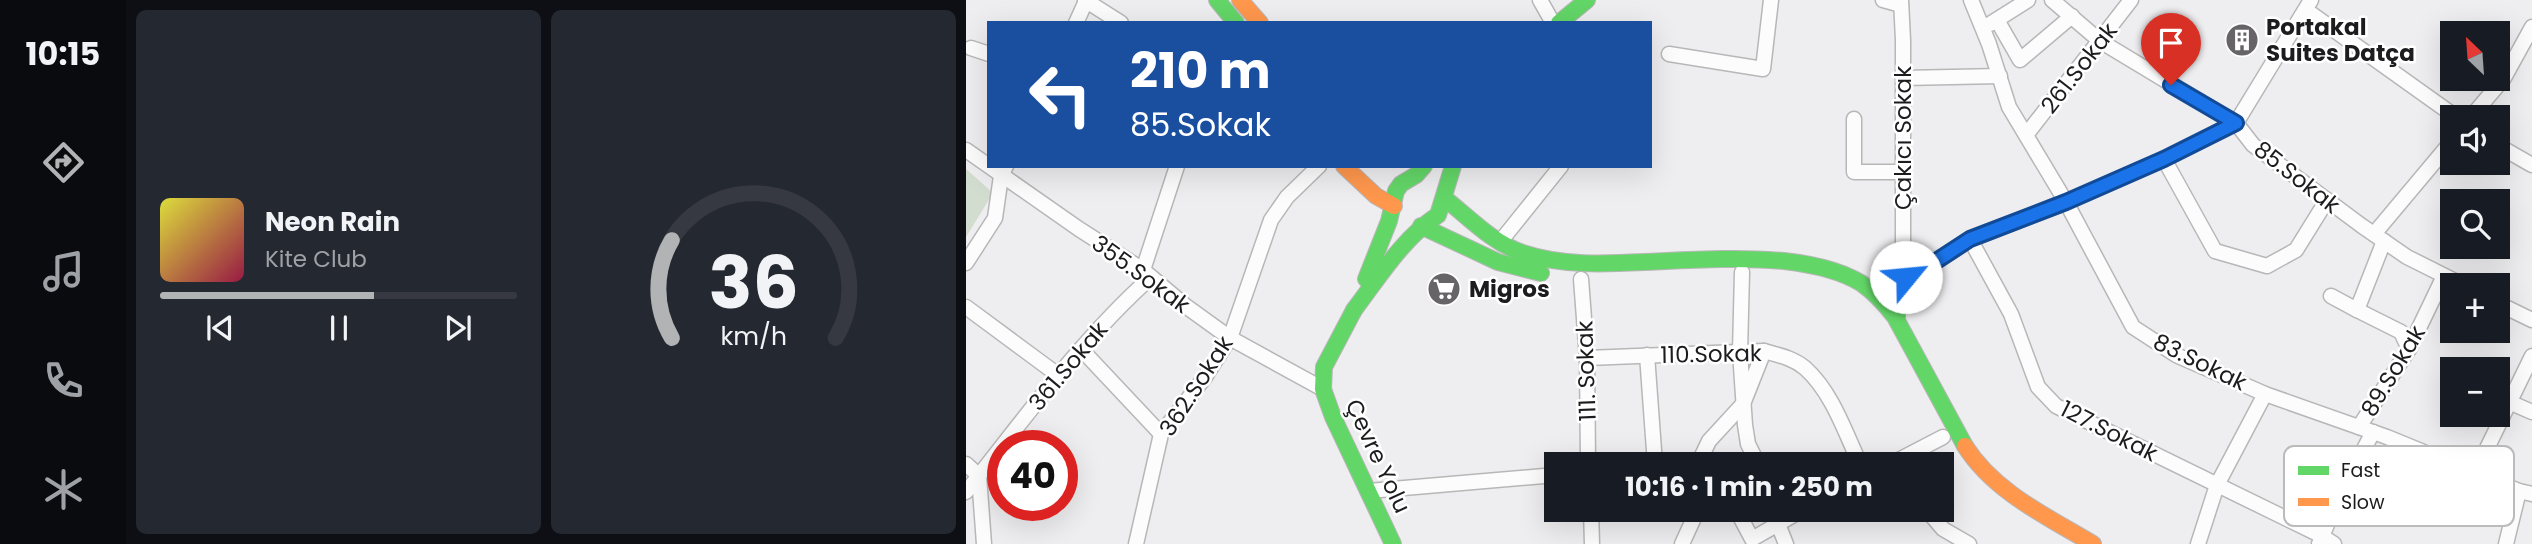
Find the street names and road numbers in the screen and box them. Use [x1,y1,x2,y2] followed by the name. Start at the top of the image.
[2033,16,2125,120] street label: 261.Sokak
[1887,66,1919,210] street label: Çakıcı Sokak
[2247,133,2347,221] street label: 85.Sokak
[1085,227,1197,321] street label: 355.Sokak
[1021,314,1115,418] street label: 361.Sokak
[2353,319,2433,423] street label: 89.Sokak
[1568,320,1604,422] street label: 111. Sokak
[2148,326,2252,398] street label: 83.Sokak
[1152,329,1240,442] street label: 362.Sokak
[1660,337,1762,371] street label: 110.Sokak
[2055,393,2163,469] street label: 127.Sokak
[1338,394,1418,518] street label: Çevre Yolu

